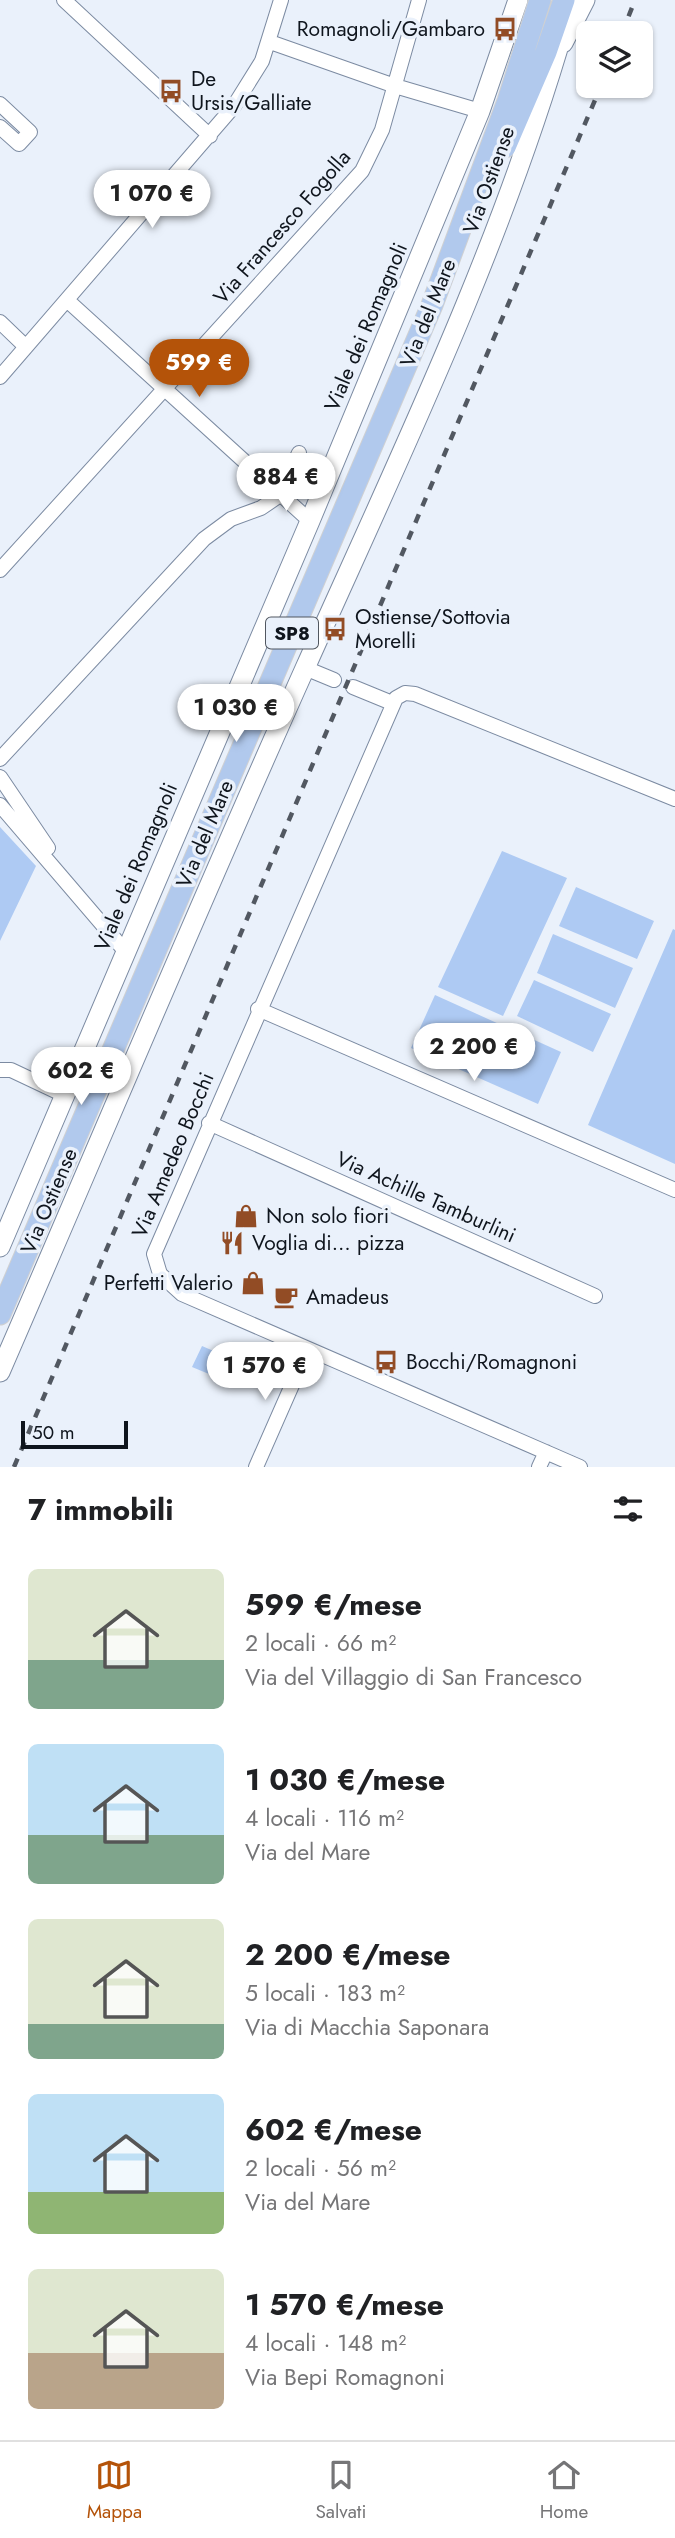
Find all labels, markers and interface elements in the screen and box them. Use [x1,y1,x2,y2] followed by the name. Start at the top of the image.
[297,14,485,44] place label: Romagnoli/Gambaro
[491,15,519,43] bus stop icon: Romagnoli/Gambaro
[576,21,653,98] map controls
[576,21,653,98] button: layers
[191,64,312,118] place label: De Ursis/Galliate
[157,77,185,105] bus stop icon: De Ursis/Galliate
[456,122,522,238] street label: Via Ostiense
[206,143,358,311] street label: Via Francesco Fogolla
[87,170,217,230] pin: 1 070 €
[110,176,194,210] text: 1 070 €
[317,238,415,416] street label: Viale dei Romagnoli
[393,254,463,372] street label: Via del Mare
[150,340,248,399] pin: 599 €
[165,345,233,379] text: 599 €
[237,454,335,513] pin: 884 €
[253,459,319,493] text: 884 €
[355,602,510,656] place label: Ostiense/Sottovia Morelli
[321,615,349,643] bus stop icon: Ostiense/Sottovia Morelli
[266,618,318,648] road number: SP8
[171,684,301,744] pin: 1 030 €
[193,690,279,724] text: 1 030 €
[169,775,241,893] street label: Via del Mare
[87,778,185,956] street label: Viale dei Romagnoli
[409,1024,539,1083] pin: 2 200 €
[429,1029,519,1063] text: 2 200 €
[32,1048,130,1107] pin: 602 €
[47,1053,115,1087] text: 602 €
[125,1068,221,1242] street label: Via Amedeo Bocchi
[13,1143,85,1259] street label: Via Ostiense
[331,1144,521,1250] street label: Via Achille Tamburlini
[266,1201,389,1231] place label: Non solo fiori
[232,1202,260,1230] shop icon: Non solo fiori
[252,1228,404,1258] place label: Voglia di… pizza
[218,1229,246,1257] restaurant icon: Voglia di… pizza
[104,1268,233,1298] place label: Perfetti Valerio
[239,1269,267,1297] shop icon: Perfetti Valerio
[306,1282,389,1312] place label: Amadeus
[272,1283,300,1311] cafe icon: Amadeus
[200,1342,330,1402] pin: 1 570 €
[406,1347,577,1377] place label: Bocchi/Romagnoni
[223,1348,307,1382] text: 1 570 €
[372,1348,400,1376] bus stop icon: Bocchi/Romagnoni
[21,1418,128,1450] scale bar
[32,1419,75,1446] text: 50 m
[28,1488,173,1531] text: 7 immobili
[609,1490,647,1528] icon: filters
[245,1583,422,1626] text: 599 €/mese
[84,1597,168,1681] icon: home
[245,1626,396,1660] text: 2 locali · 66 m²
[245,1660,582,1694] text: Via del Villaggio di San Francesco
[245,1758,445,1801] text: 1 030 €/mese
[84,1772,168,1856] icon: home
[245,1801,404,1835] text: 4 locali · 116 m²
[245,1835,370,1869] text: Via del Mare
[245,1933,451,1976] text: 2 200 €/mese
[84,1947,168,2031] icon: home
[245,1976,405,2010] text: 5 locali · 183 m²
[245,2010,489,2044] text: Via di Macchia Saponara
[245,2108,422,2151] text: 602 €/mese
[84,2122,168,2206] icon: home
[245,2151,396,2185] text: 2 locali · 56 m²
[245,2185,370,2219] text: Via del Mare
[245,2283,444,2326] text: 1 570 €/mese
[84,2297,168,2381] icon: home
[245,2326,406,2360] text: 4 locali · 148 m²
[245,2360,445,2394] text: Via Bepi Romagnoni
[87,2456,142,2525] tab: Mappa
[315,2456,366,2525] tab: Salvati
[540,2456,588,2525] tab: Home

